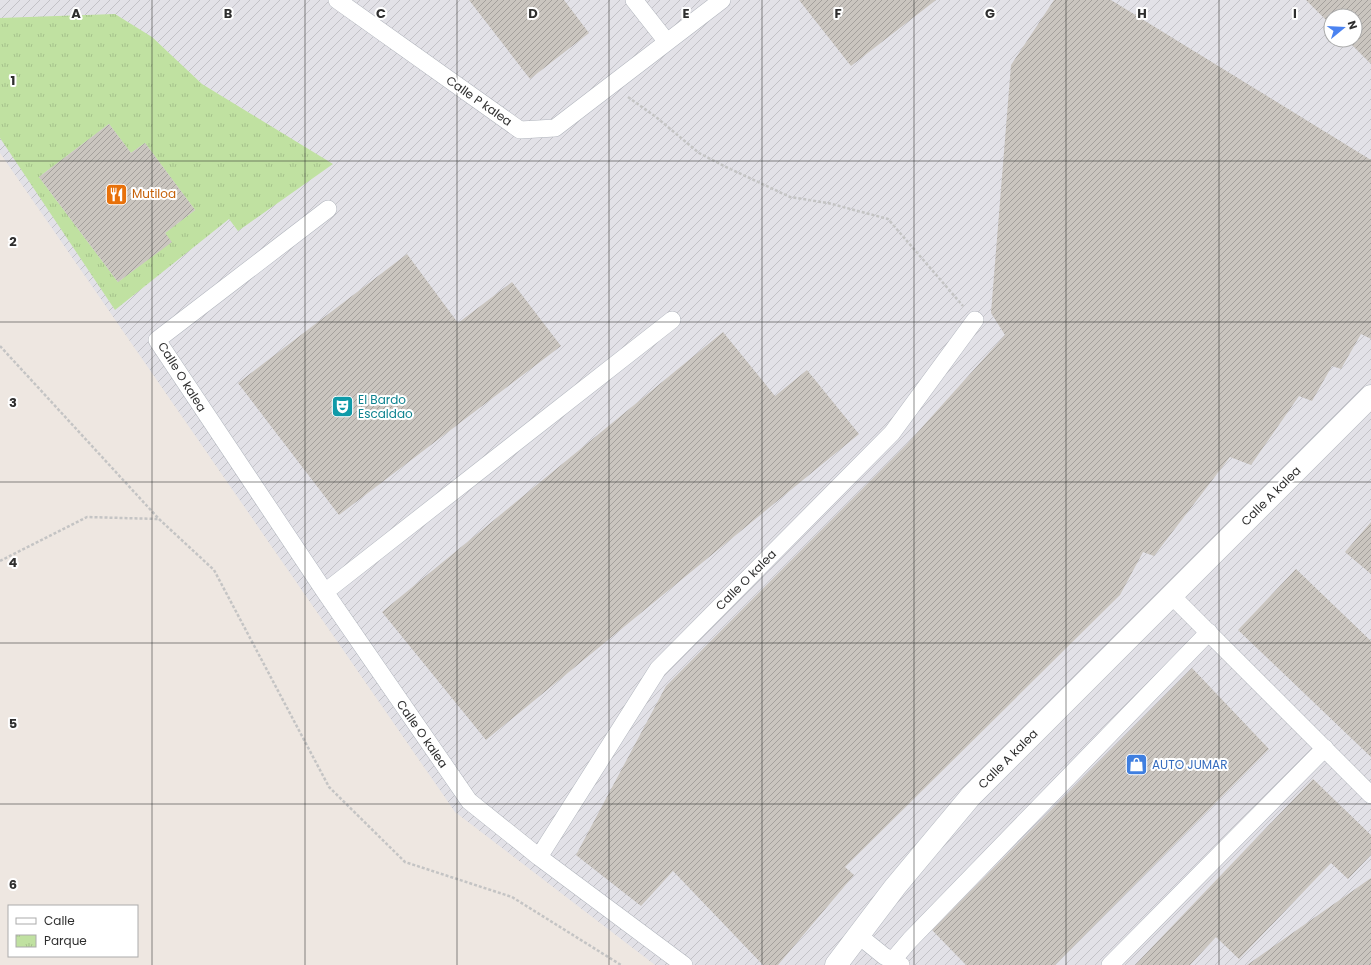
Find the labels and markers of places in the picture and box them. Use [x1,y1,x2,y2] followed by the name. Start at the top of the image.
[104,181,130,207] restaurant icon: Mutiloa
[132,185,176,202] place label: Mutiloa
[358,391,413,422] place label: El Bardo Escaldao
[330,394,356,420] theatre icon: El Bardo Escaldao
[1123,752,1149,778] shop icon: AUTO JUMAR
[1152,756,1228,773] place label: AUTO JUMAR

